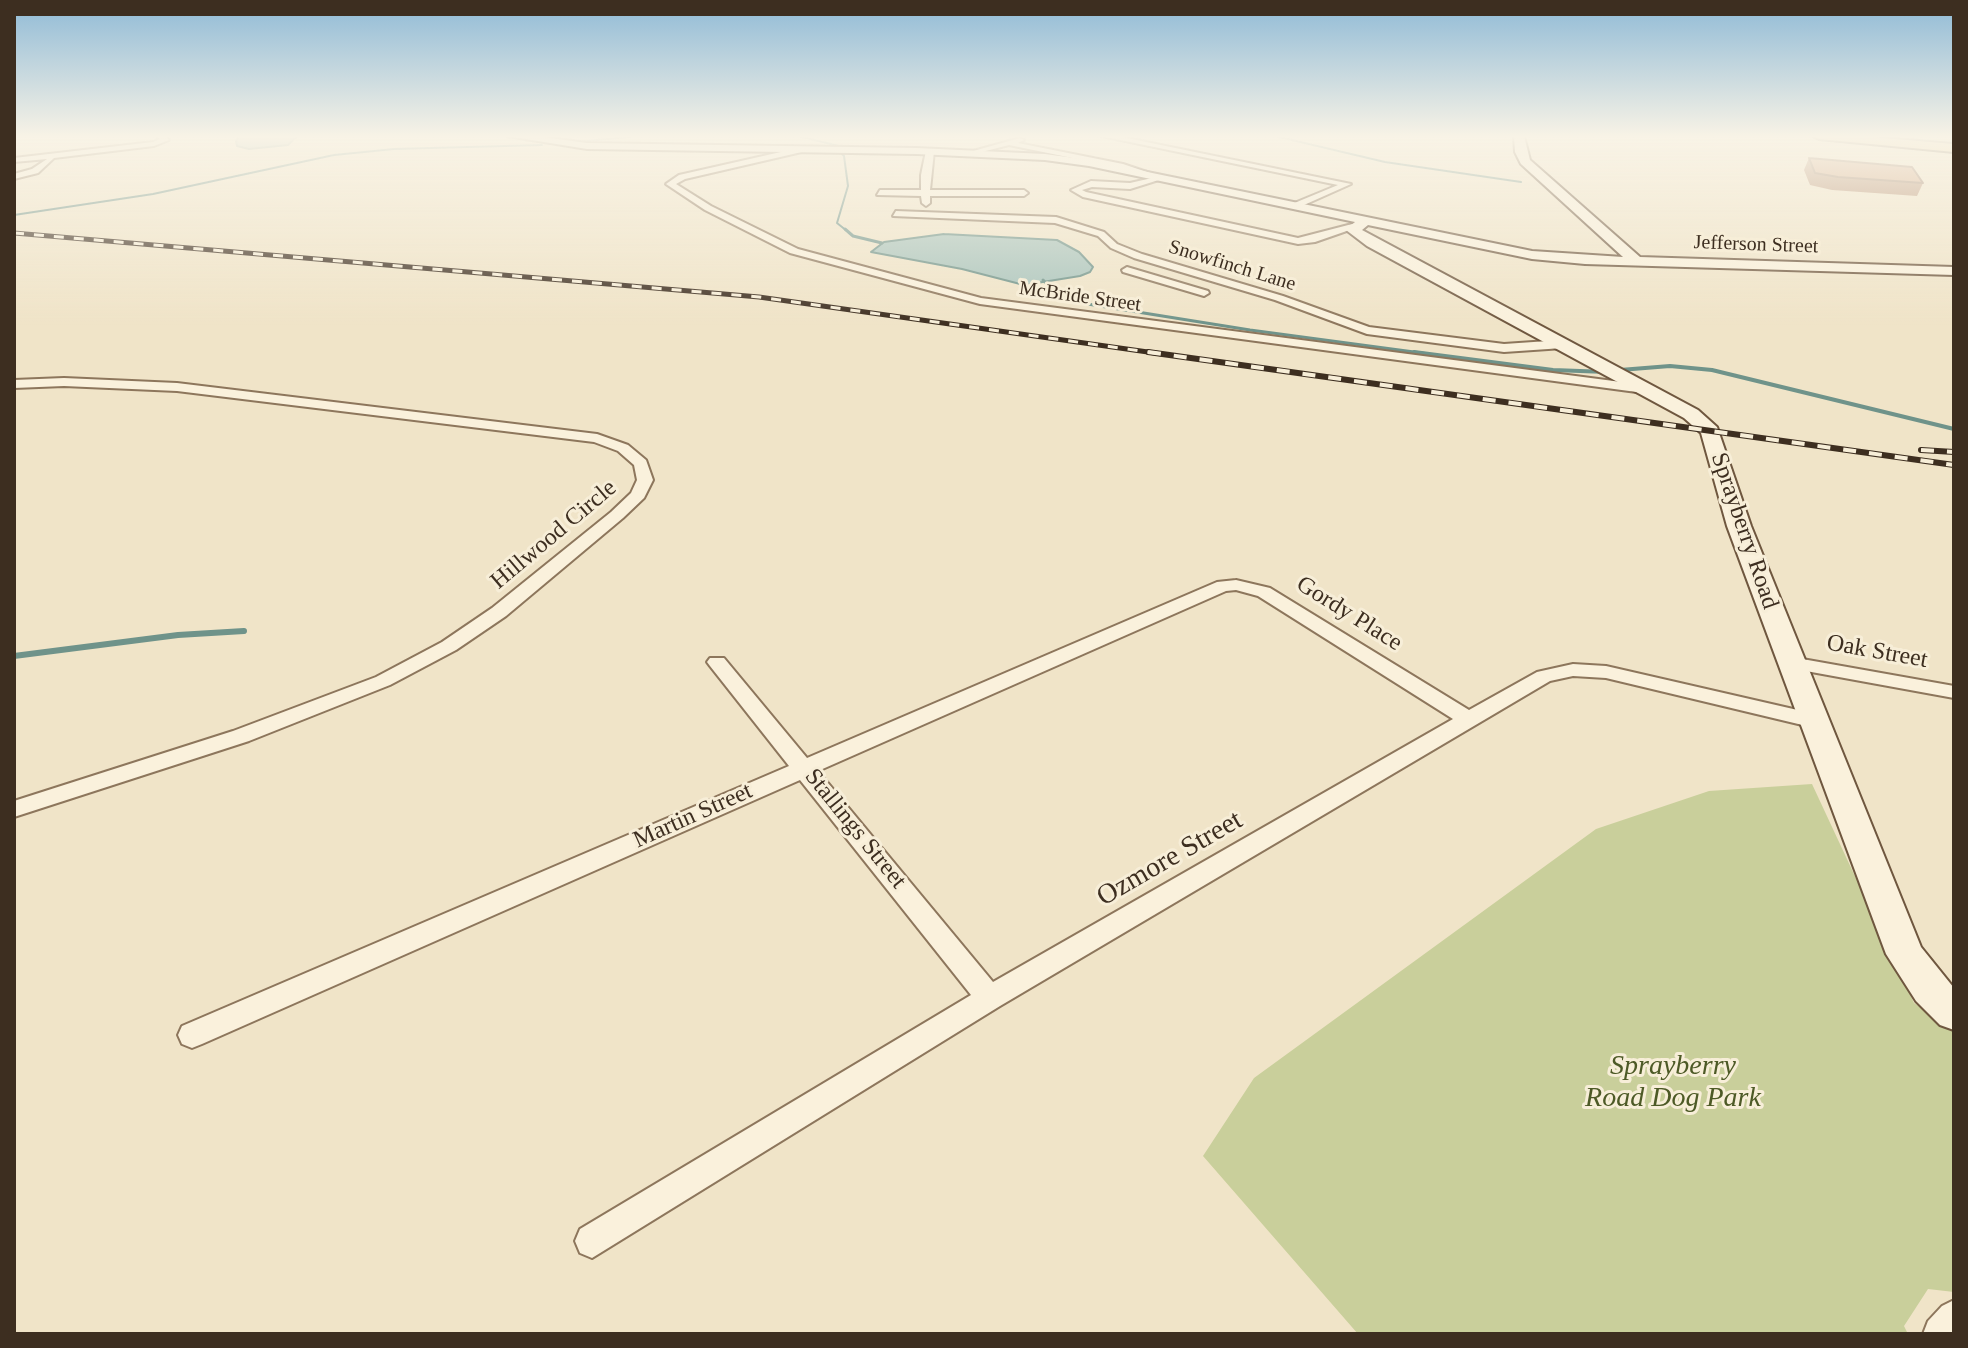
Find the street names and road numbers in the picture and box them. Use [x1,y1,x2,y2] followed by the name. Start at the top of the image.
[1693,231,1819,259] street label: Jefferson Street
[1166,235,1298,297] street label: Snowfinch Lane
[1018,277,1142,317] street label: McBride Street
[1704,449,1784,613] street label: Sprayberry Road
[485,474,623,596] street label: Hillwood Circle
[1291,570,1407,658] street label: Gordy Place
[1824,629,1930,675] street label: Oak Street
[798,763,912,895] street label: Stallings Street
[629,777,757,855] street label: Martin Street
[1091,804,1249,914] street label: Ozmore Street

